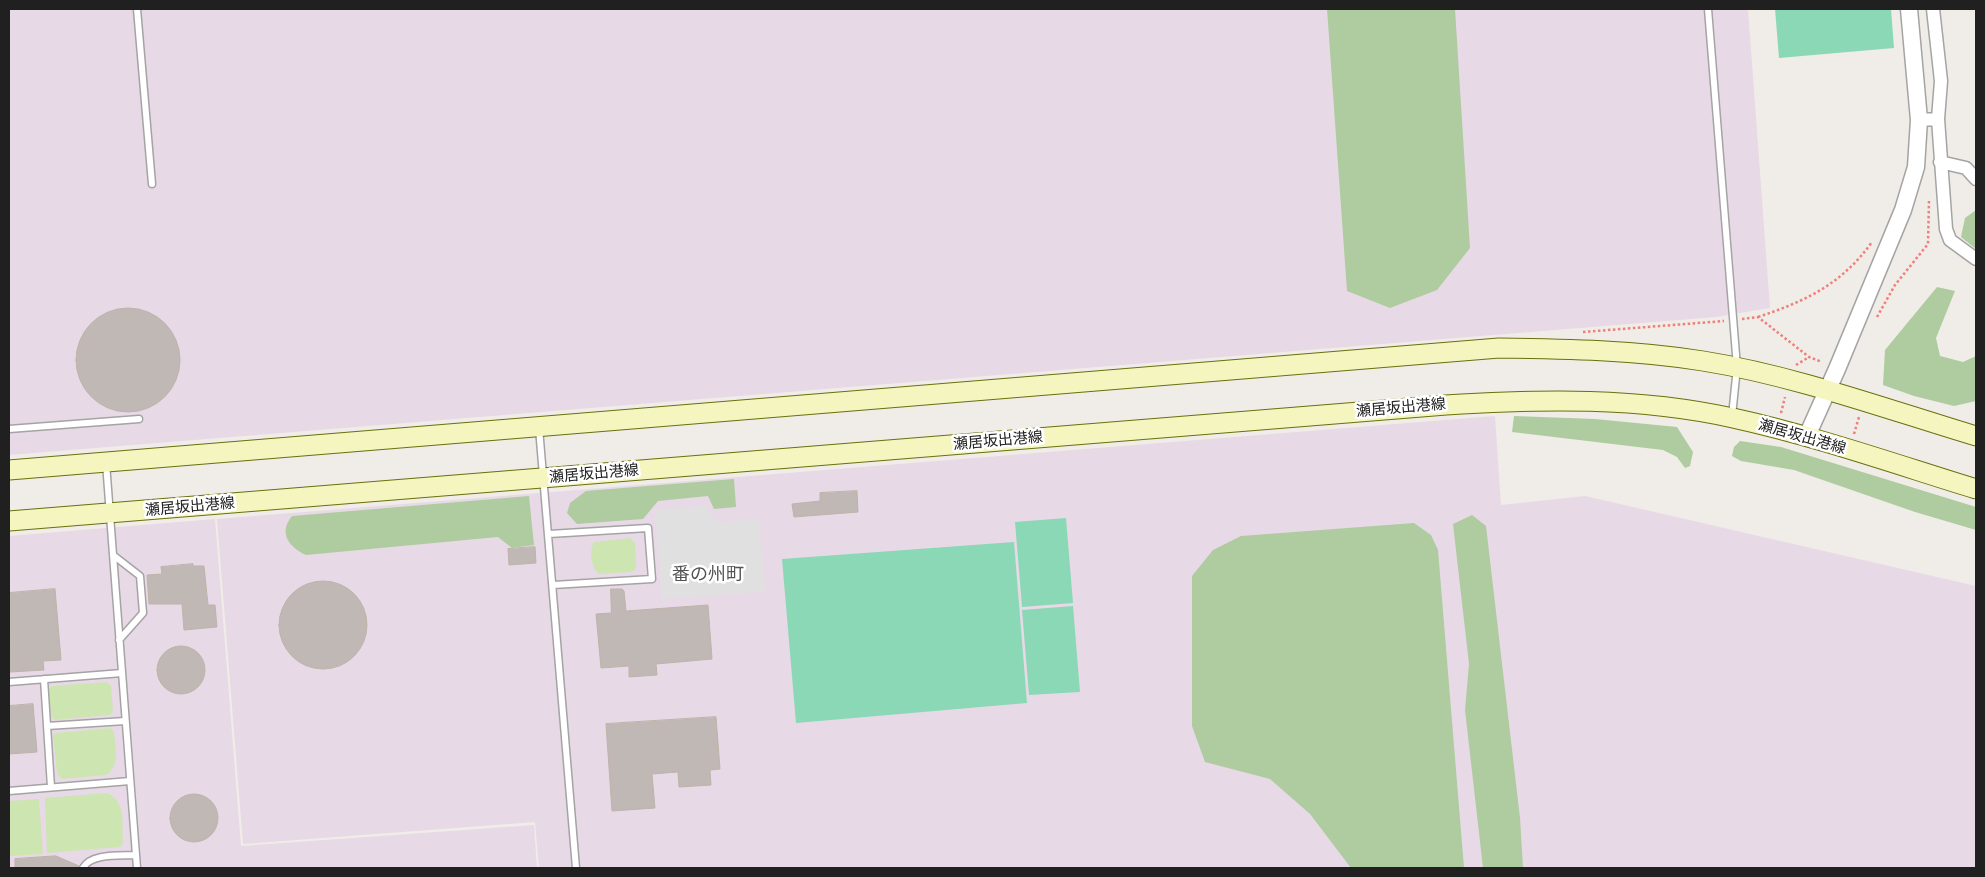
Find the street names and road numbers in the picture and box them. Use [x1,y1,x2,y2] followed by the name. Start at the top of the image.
[1355,395,1447,421] street label: 瀬居坂出港線
[1756,416,1848,458] street label: 瀬居坂出港線
[952,428,1044,454] street label: 瀬居坂出港線
[548,461,640,487] street label: 瀬居坂出港線
[144,494,236,520] street label: 瀬居坂出港線

